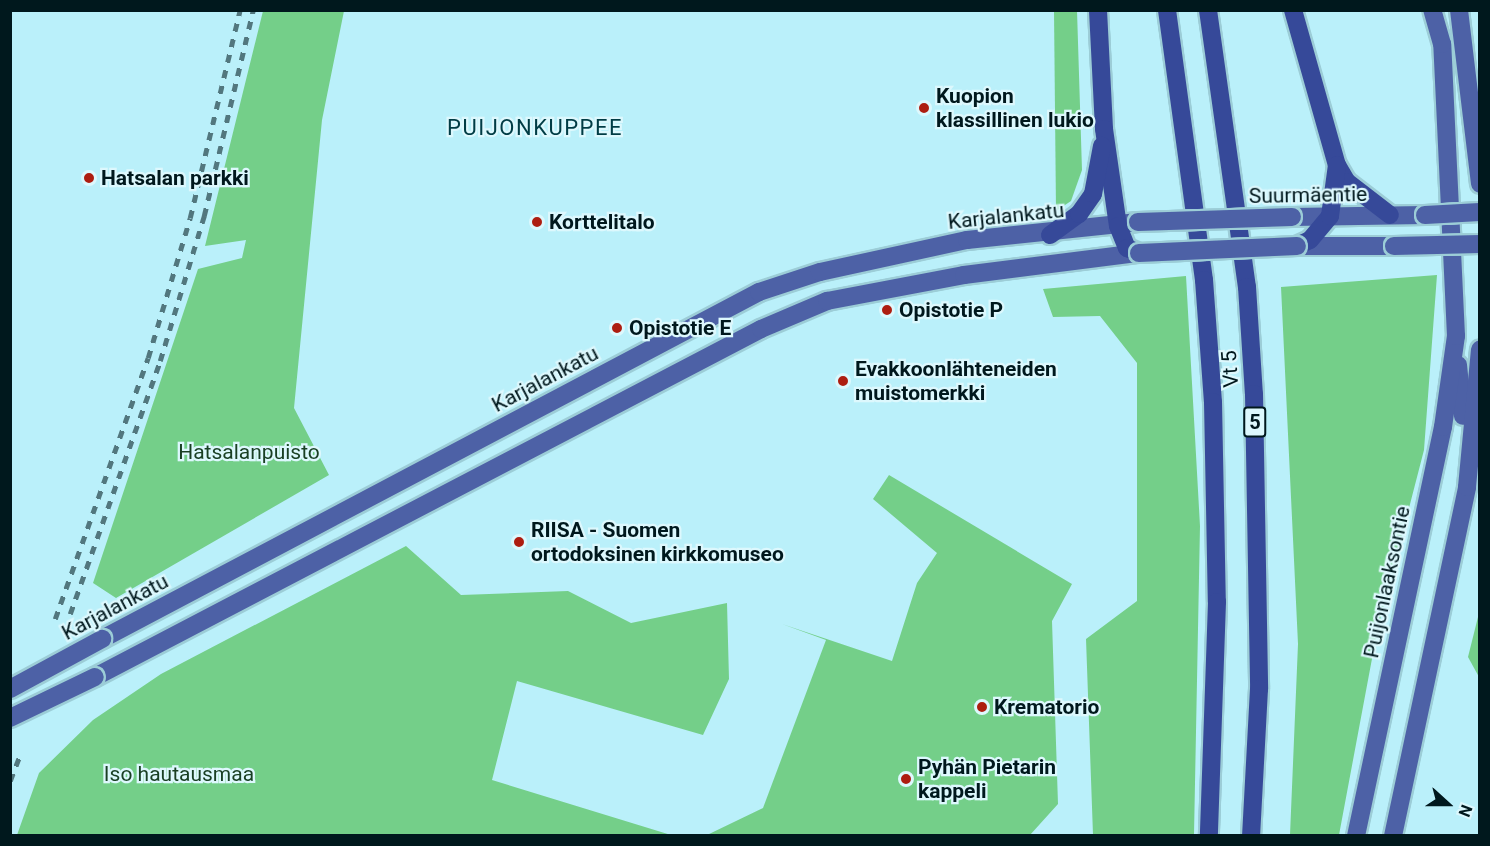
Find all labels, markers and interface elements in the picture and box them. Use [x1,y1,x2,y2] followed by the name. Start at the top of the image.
[936,83,1094,133] place label: Kuopion klassillinen lukio
[917,101,931,115] marker: Kuopion klassillinen lukio
[447,115,623,141] district label: PUIJONKUPPEE
[101,165,249,191] place label: Hatsalan parkki
[82,171,96,185] marker: Hatsalan parkki
[1249,181,1367,209] street label: Suurmäentie
[947,197,1065,235] street label: Karjalankatu
[549,209,655,235] place label: Korttelitalo
[530,215,544,229] marker: Korttelitalo
[899,297,1003,323] place label: Opistotie P
[880,303,894,317] marker: Opistotie P
[629,315,731,341] place label: Opistotie E
[610,321,624,335] marker: Opistotie E
[488,340,602,418] street label: Karjalankatu
[1216,350,1244,388] street label: Vt 5
[855,356,1057,406] place label: Evakkoonlähteneiden muistomerkki
[836,374,850,388] marker: Evakkoonlähteneiden muistomerkki
[1243,405,1267,439] road number: 5
[178,439,320,465] park label: Hatsalanpuisto
[1359,504,1415,660] street label: Puijonlaaksontie
[531,517,784,567] place label: RIISA - Suomen ortodoksinen kirkkomuseo
[512,535,526,549] marker: RIISA - Suomen ortodoksinen kirkkomuseo
[58,568,172,646] street label: Karjalankatu
[994,694,1099,720] place label: Krematorio
[975,700,989,714] marker: Krematorio
[918,754,1056,804] place label: Pyhän Pietarin kappeli
[104,761,254,787] park label: Iso hautausmaa
[899,772,913,786] marker: Pyhän Pietarin kappeli
[1418,774,1478,834] north arrow
[1454,802,1476,819] text: N

